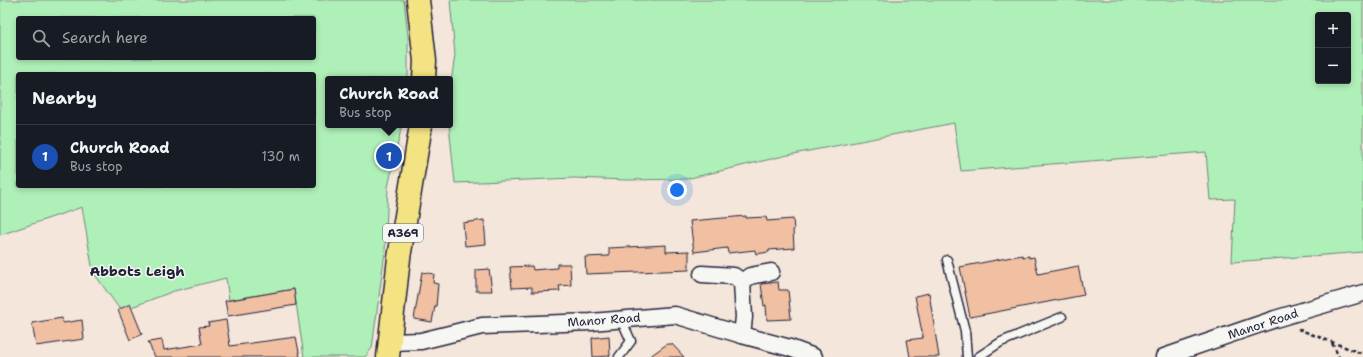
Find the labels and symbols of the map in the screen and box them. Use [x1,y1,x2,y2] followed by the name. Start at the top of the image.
[376,141,402,171] pin: 1
[667,180,687,200] your location
[383,224,423,242] road number: A369
[89,262,185,280] district label: Abbots Leigh
[1226,305,1301,343] street label: Manor Road
[567,309,641,331] street label: Manor Road

